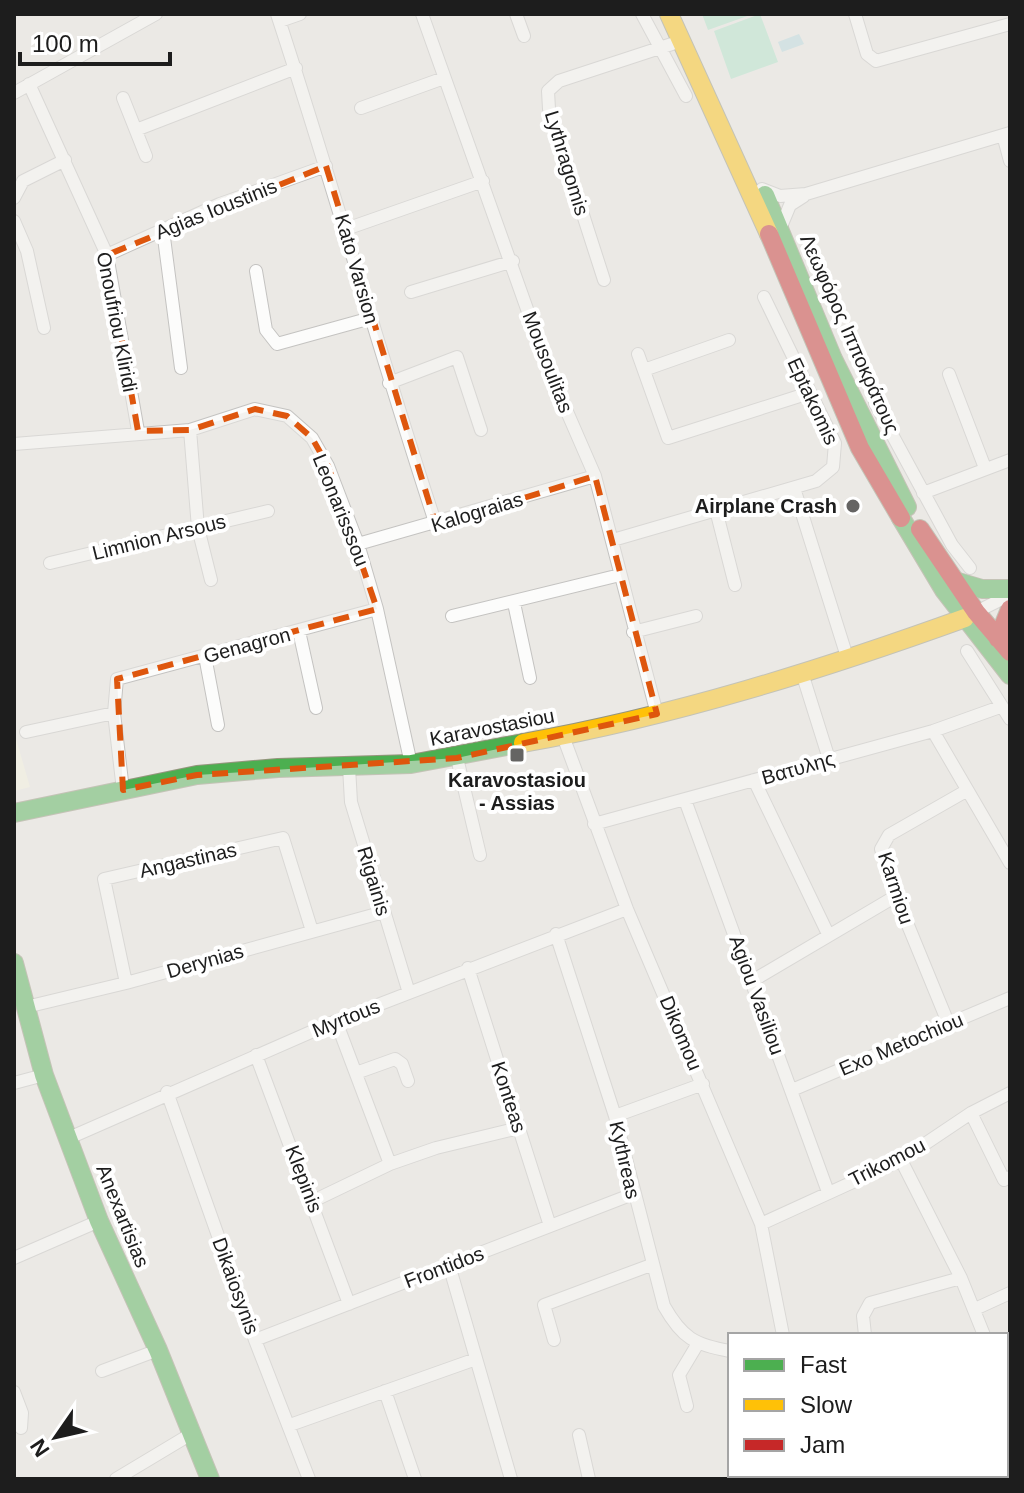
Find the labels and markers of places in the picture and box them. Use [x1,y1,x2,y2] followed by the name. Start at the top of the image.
[695,495,837,517] place label: Airplane Crash
[844,497,862,515] marker: Airplane Crash
[508,746,526,764] marker: Karavostasiou - Assias
[448,769,586,814] place label: Karavostasiou - Assias

